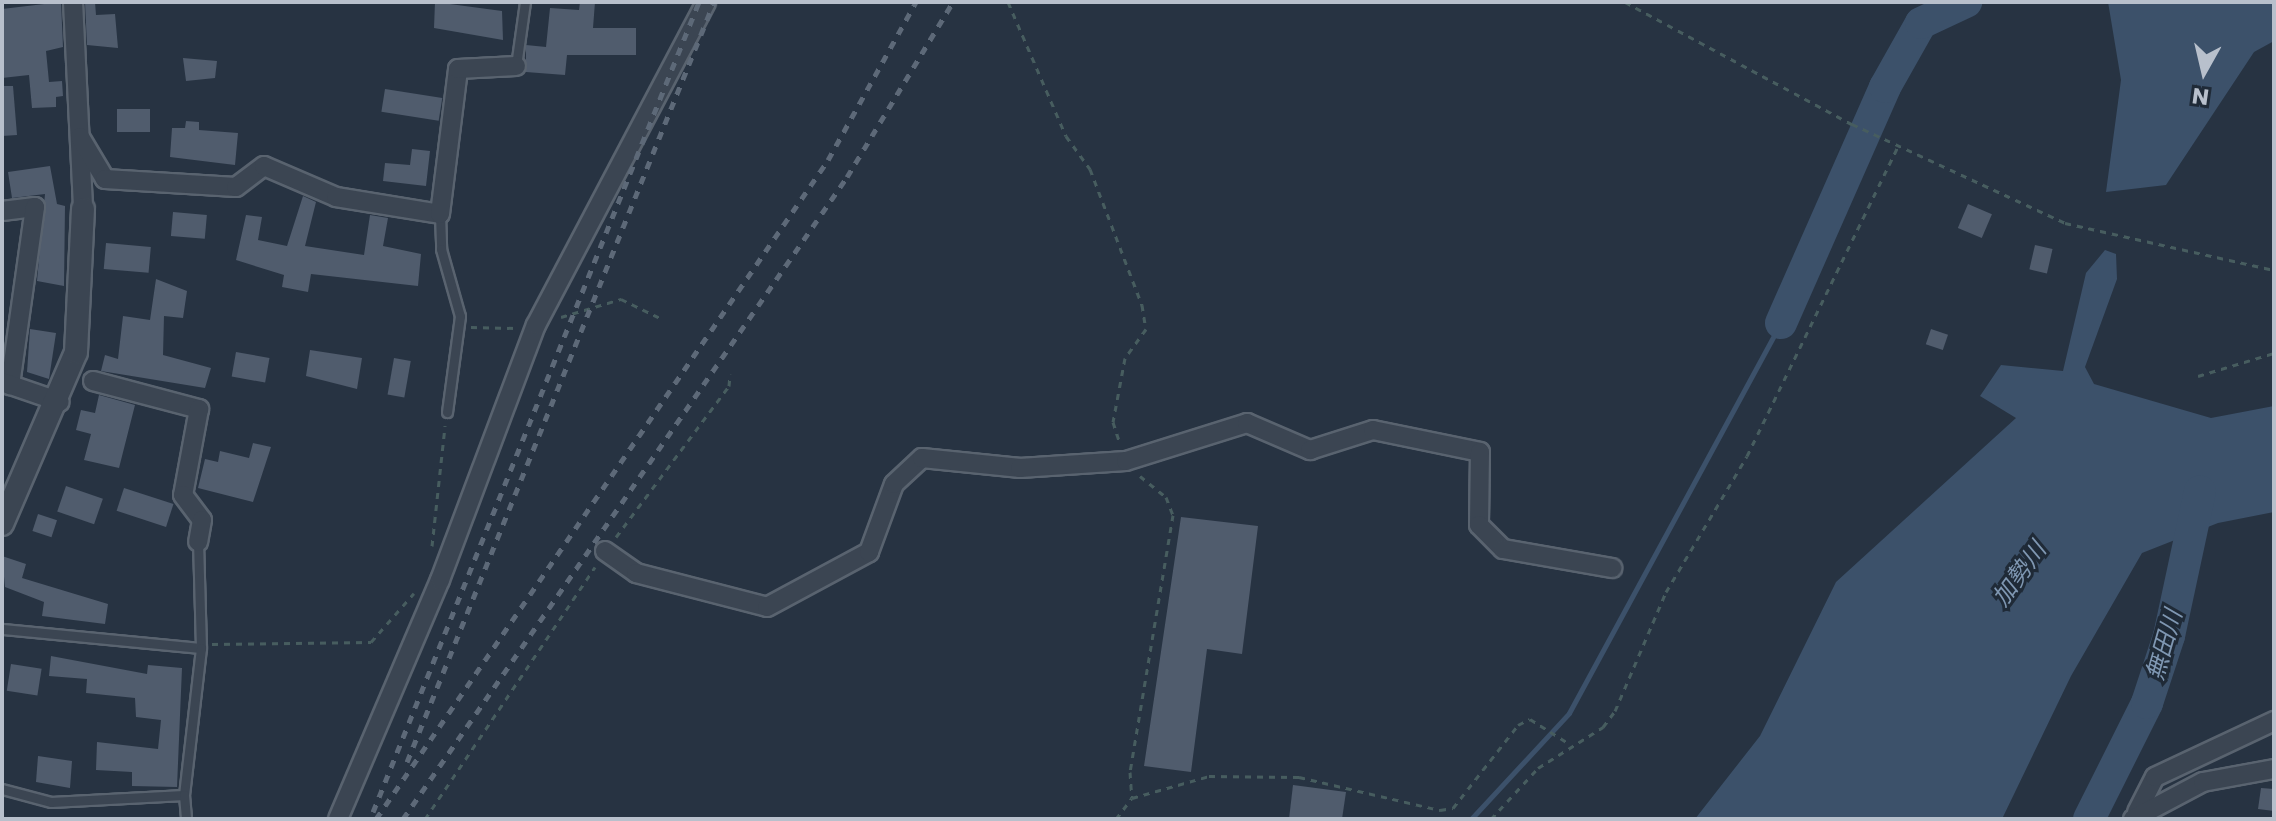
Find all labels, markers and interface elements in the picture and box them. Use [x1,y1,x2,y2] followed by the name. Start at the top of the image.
[2164,32,2244,112] north arrow
[2190,80,2211,113] text: N
[1986,536,2052,612] water label: 加勢川
[2140,606,2188,684] water label: 無田川

